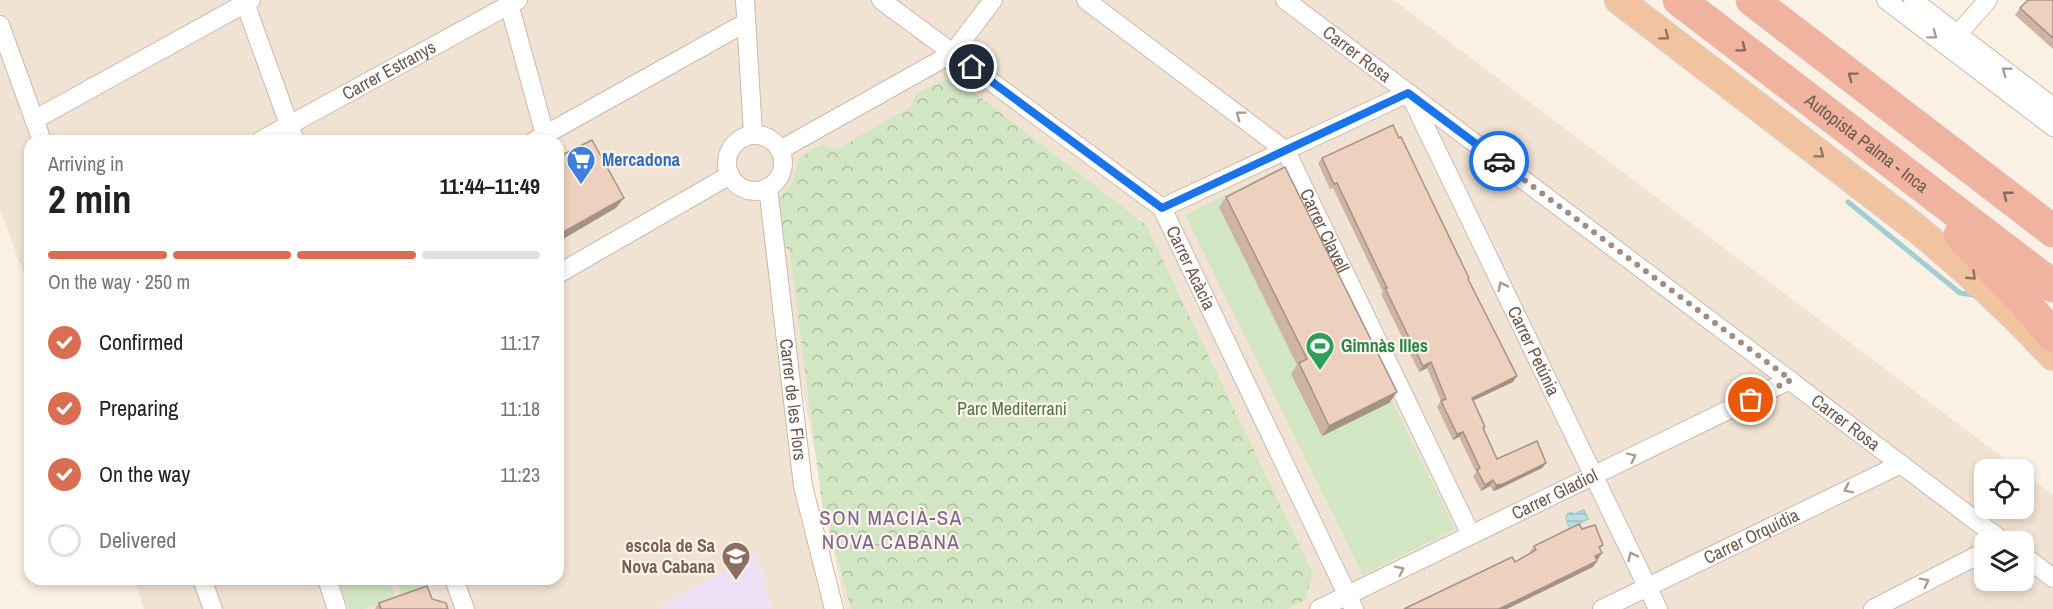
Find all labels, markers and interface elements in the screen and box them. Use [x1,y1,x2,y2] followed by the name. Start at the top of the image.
[1318,20,1397,88] street label: Carrer Rosa
[1659,28,1670,39] one-way arrow
[1926,28,1937,39] one-way arrow
[337,34,440,106] street label: Carrer Estranys
[946,41,997,92] pin
[1736,41,1747,52] one-way arrow
[955,50,988,83] icon: home
[2002,68,2013,79] one-way arrow
[1848,73,1859,84] one-way arrow
[1799,87,1934,198] street label: Autopista Palma - Inca
[1235,112,1246,123] one-way arrow
[1469,131,1529,191] courier
[565,144,597,186] supermarket icon: Mercadona
[1483,145,1516,178] icon: car
[602,147,681,172] place label: Mercadona
[1813,147,1824,158] one-way arrow
[48,150,124,177] text: Arriving in
[440,171,540,201] text: 11:44–11:49
[48,173,132,225] text: 2 min
[1294,184,1356,277] street label: Carrer Clavell
[2002,192,2013,203] one-way arrow
[1160,222,1222,314] street label: Carrer Acàcia
[48,268,190,295] text: On the way · 250 m
[1966,269,1976,280] one-way arrow
[1497,282,1509,293] one-way arrow
[1502,302,1566,400] street label: Carrer Petúnia
[48,326,81,359] icon: check
[99,327,183,357] text: Confirmed
[500,329,540,356] text: 11:17
[1304,330,1336,372] sports icon: Gimnàs Illes
[1341,333,1428,358] place label: Gimnàs Illes
[774,337,813,462] street label: Carrer de les Flors
[1725,374,1776,425] pin
[1734,383,1767,416] icon: bag
[1806,388,1886,456] street label: Carrer Rosa
[48,392,81,425] icon: check
[99,393,178,423] text: Preparing
[500,395,540,422] text: 11:18
[957,396,1067,421] park label: Parc Mediterrani
[1626,453,1637,465] one-way arrow
[48,458,81,491] icon: check
[99,459,190,489] text: On the way
[1974,459,2034,591] map controls
[1974,459,2034,519] button: locate
[500,461,540,488] text: 11:23
[1507,462,1602,526] street label: Carrer Gladiol
[1844,482,1855,494] one-way arrow
[1699,502,1803,570] street label: Carrer Orquídia
[819,503,963,556] district label: SON MACIÀ-SA NOVA CABANA
[99,525,176,555] text: Delivered
[1974,531,2034,591] button: layers
[621,533,716,579] place label: escola de Sa Nova Cabana
[720,540,752,582] school or university icon: escola de Sa Nova Cabana
[1628,552,1640,563] one-way arrow
[1394,565,1405,577] one-way arrow
[1919,578,1930,590] one-way arrow

